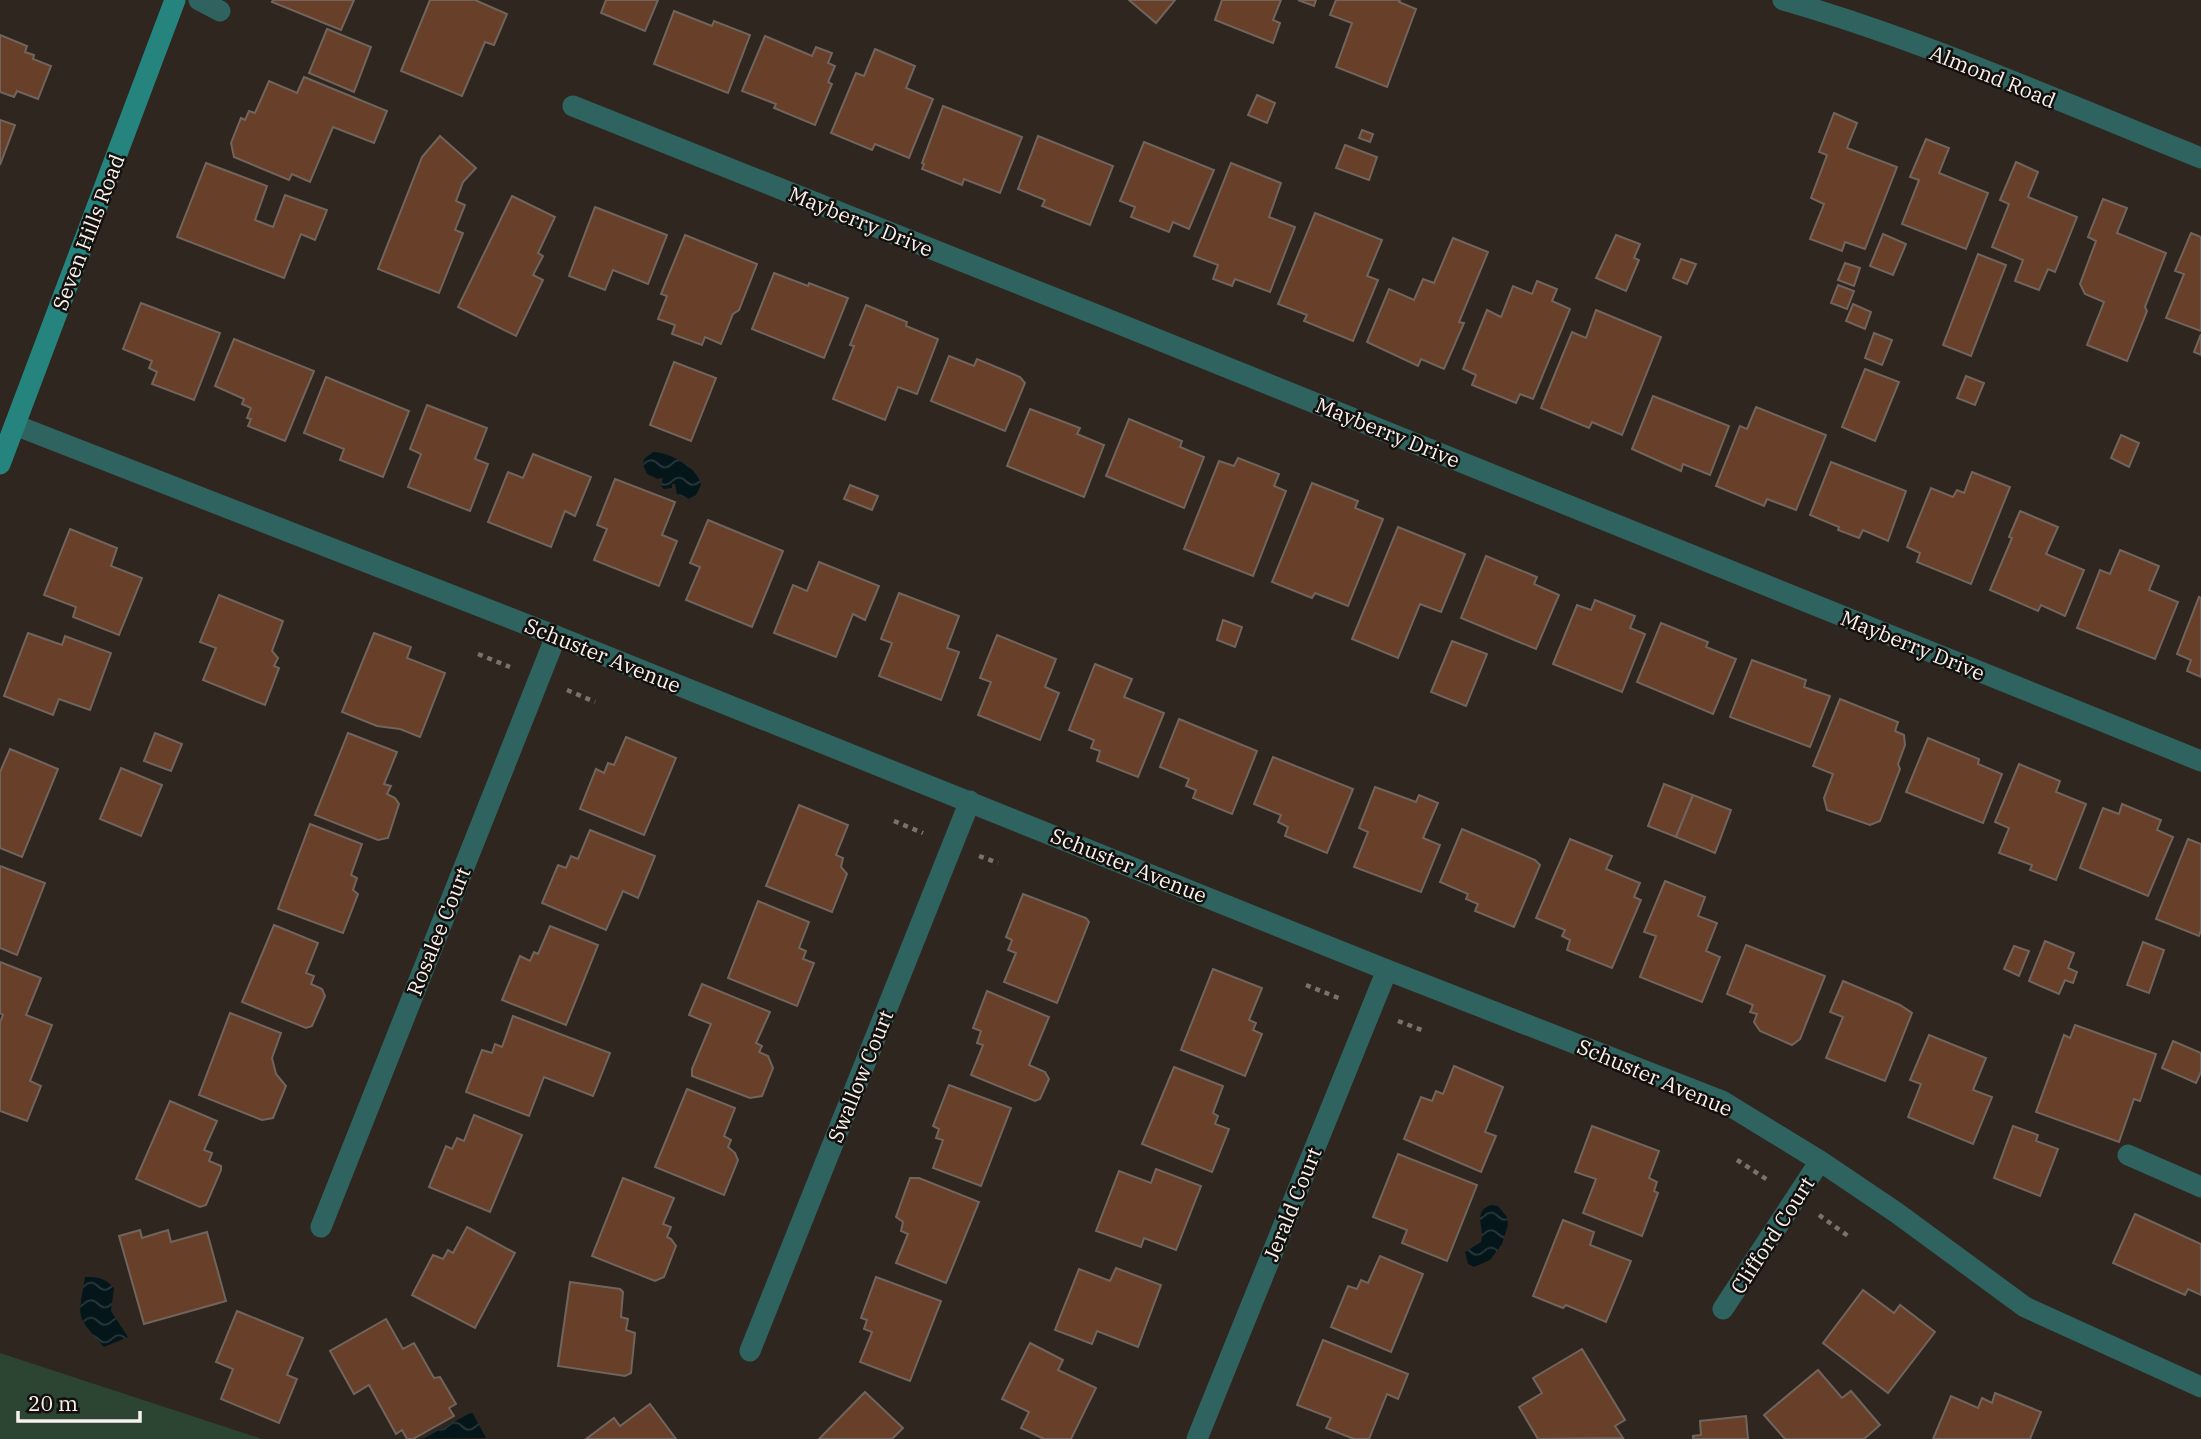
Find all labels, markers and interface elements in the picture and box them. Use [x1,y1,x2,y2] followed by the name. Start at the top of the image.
[1926,38,2060,114] street label: Almond Road
[45,150,131,314] street label: Seven Hills Road
[785,179,937,263] street label: Mayberry Drive
[1312,390,1464,474] street label: Mayberry Drive
[1837,603,1989,687] street label: Mayberry Drive
[521,611,685,699] street label: Schuster Avenue
[1047,821,1211,909] street label: Schuster Avenue
[400,863,476,999] street label: Rosalee Court
[821,1006,899,1146] street label: Swallow Court
[1573,1032,1737,1122] street label: Schuster Avenue
[1256,1143,1328,1265] street label: Jerald Court
[1724,1171,1820,1299] street label: Clifford Court
[18,1380,140,1424] scale bar
[28,1389,78,1417] text: 20 m

